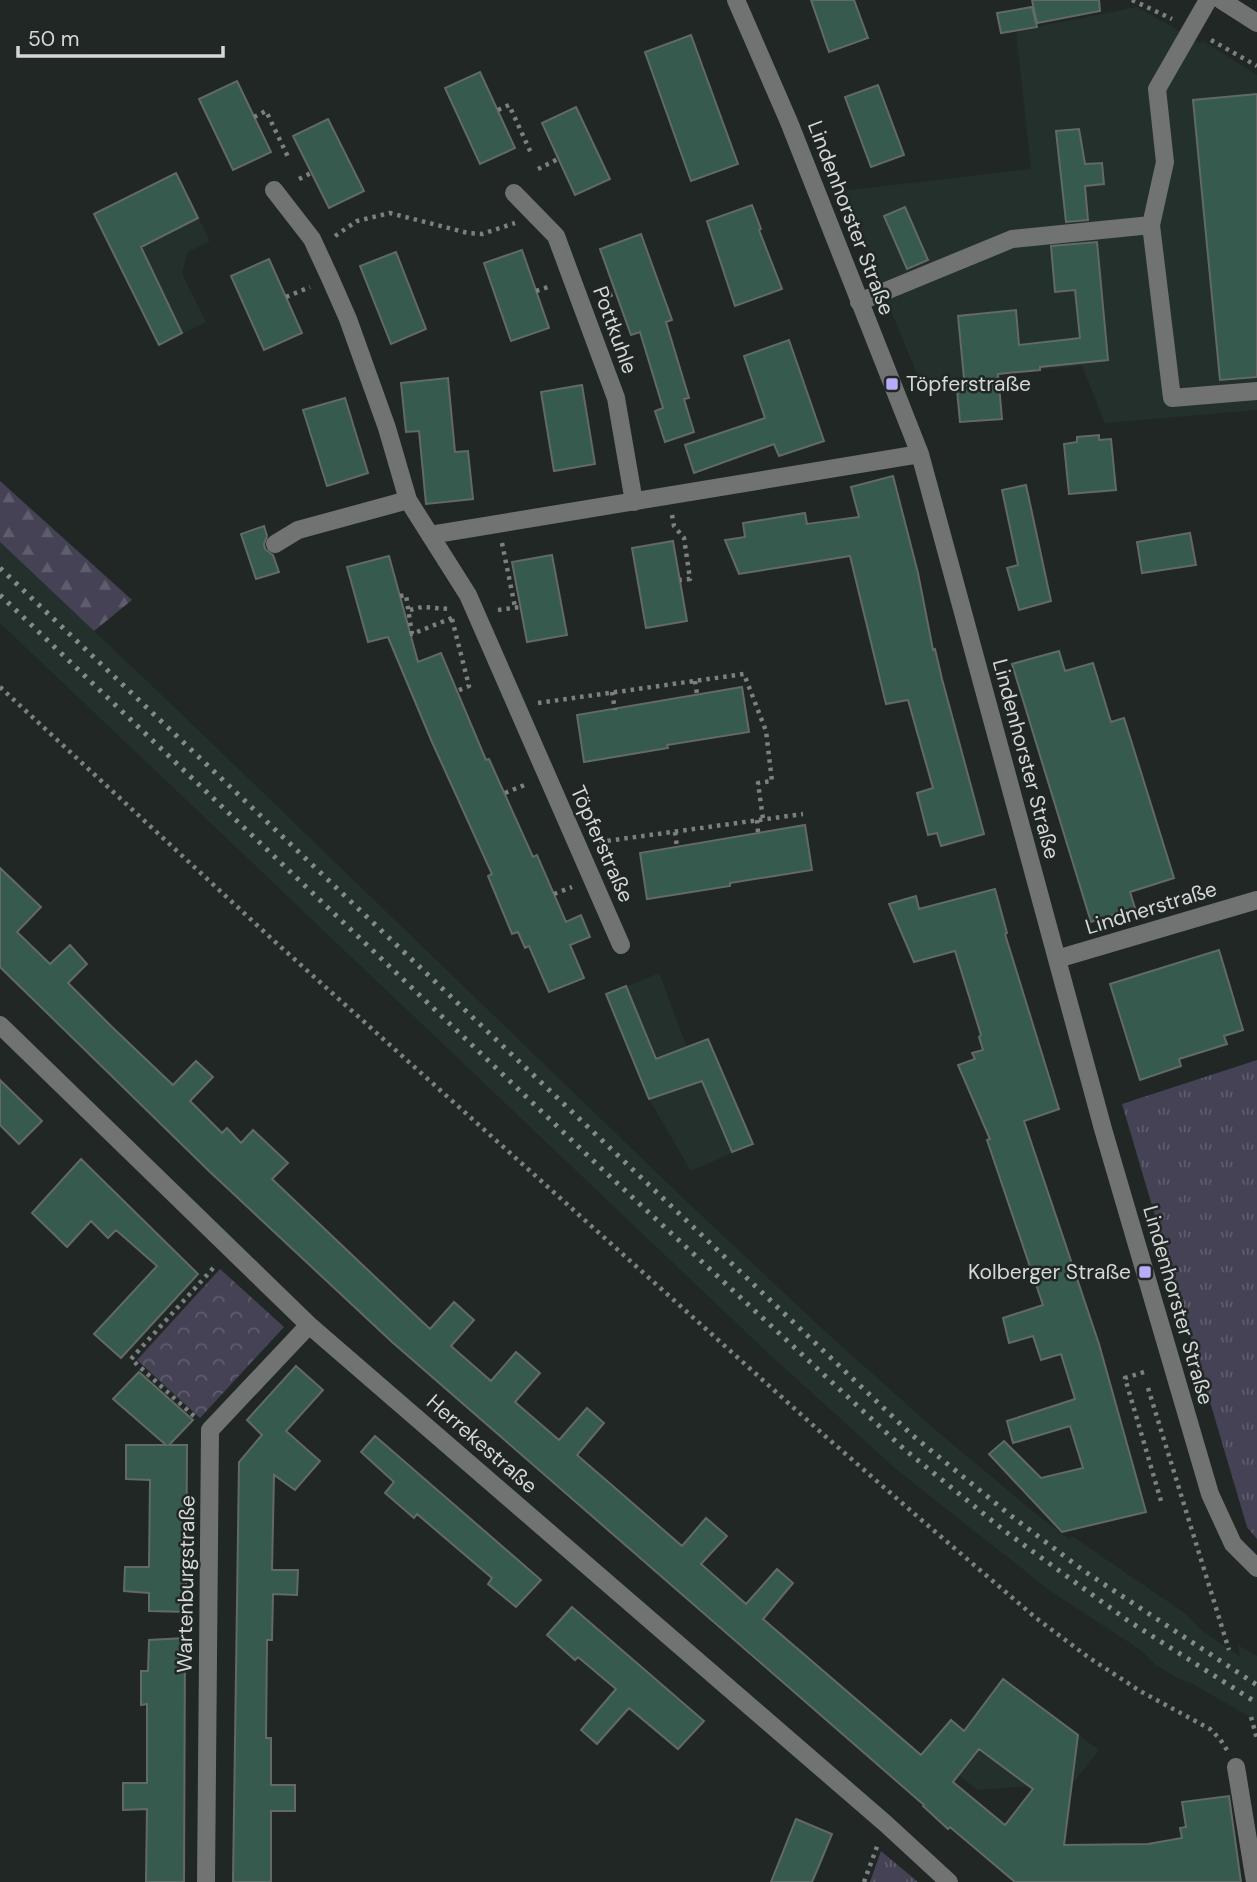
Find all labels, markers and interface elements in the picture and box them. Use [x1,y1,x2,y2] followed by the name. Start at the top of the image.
[18,14,222,58] scale bar
[28,25,79,53] text: 50 m
[801,117,901,319] street label: Lindenhorster Straße
[586,282,644,378] street label: Pottkuhle
[906,370,1031,398] place label: Töpferstraße
[884,376,900,392] marker: Töpferstraße
[986,656,1066,862] street label: Lindenhorster Straße
[564,781,640,907] street label: Töpferstraße
[1082,875,1220,941] street label: Lindnerstraße
[1136,1202,1220,1408] street label: Lindenhorster Straße
[968,1258,1131,1286] place label: Kolberger Straße
[1137,1264,1153,1280] marker: Kolberger Straße
[421,1388,543,1500] street label: Herrekestraße
[170,1495,202,1673] street label: Wartenburgstraße

